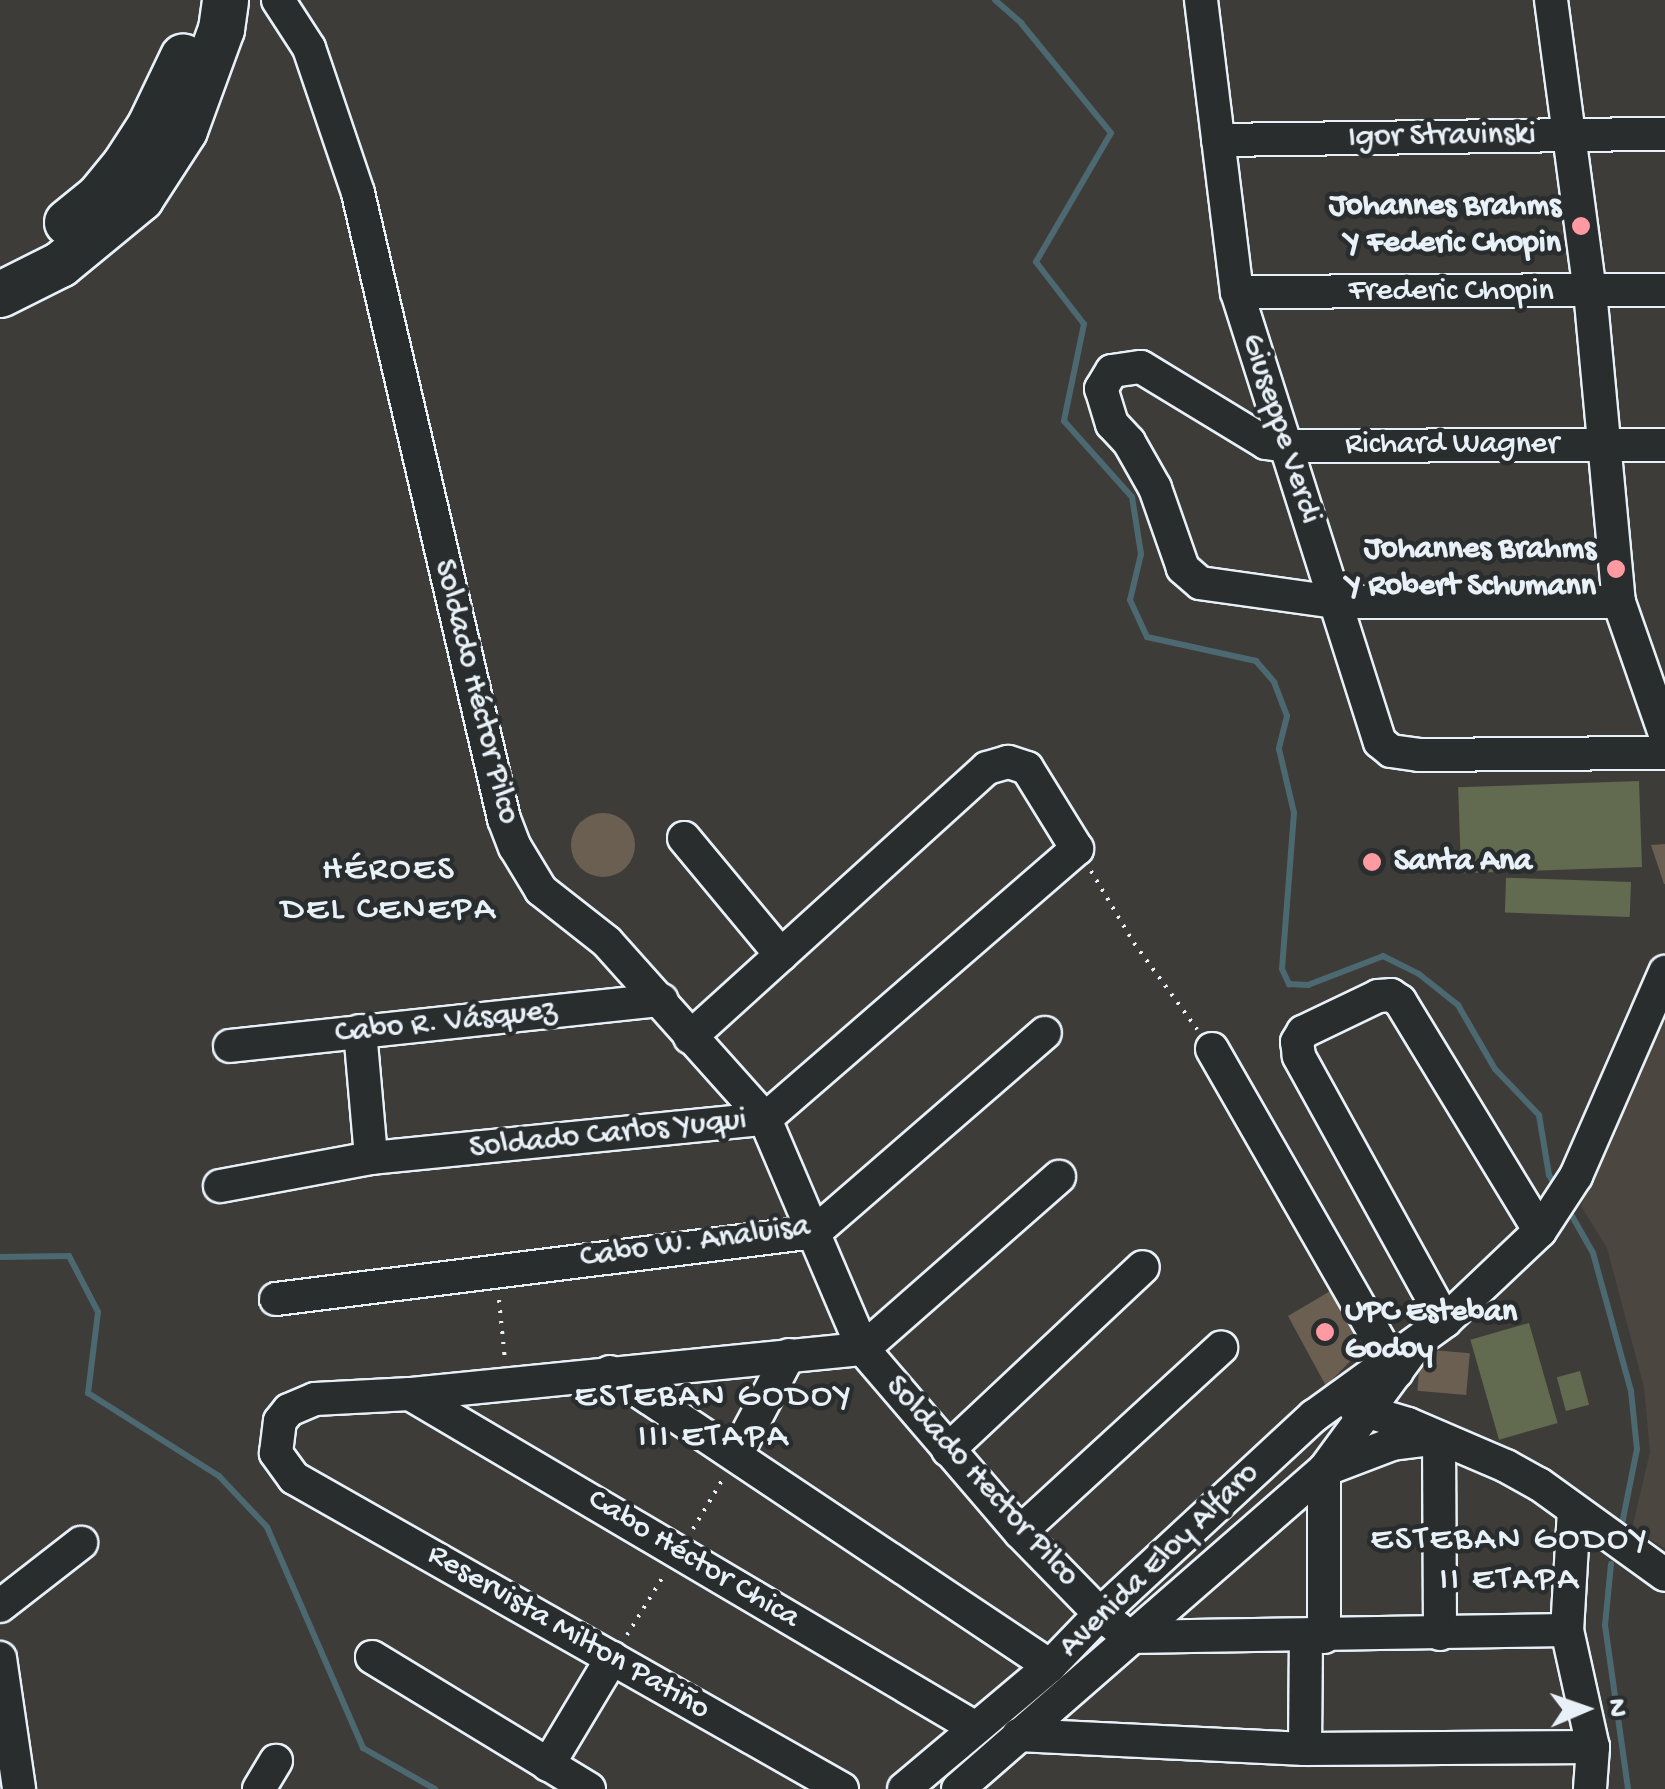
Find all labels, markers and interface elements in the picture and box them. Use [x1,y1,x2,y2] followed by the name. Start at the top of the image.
[1348,116,1536,158] street label: Igor Stravinski
[1329,189,1561,264] place label: Johannes Brahms Y Federic Chopin
[1570,215,1592,237] marker: Johannes Brahms Y Federic Chopin
[1348,273,1554,311] street label: Frederic Chopin
[1231,329,1329,529] street label: Giuseppe Verdi
[1345,426,1559,464] street label: Richard Wagner
[1346,532,1596,607] place label: Johannes Brahms Y Robert Schumann
[424,556,526,828] street label: Soldado Héctor Pilco
[1605,558,1627,580] marker: Johannes Brahms Y Robert Schumann
[1394,843,1532,881] place label: Santa Ana
[1359,849,1385,875] marker: Santa Ana
[281,850,497,932] district label: HÉROES DEL CENEPA
[333,992,559,1054] street label: Cabo R. Vásquez
[468,1101,748,1169] street label: Soldado Carlos Yuqui
[578,1208,812,1278] street label: Cabo W. Analuisa
[1345,1295,1517,1370] place label: UPC Esteban Godoy
[1314,1321,1336,1343] marker: UPC Esteban Godoy
[876,1368,1086,1596] street label: Soldado Hector Pilco
[575,1377,853,1459] district label: ESTEBAN GODOY III ETAPA
[1052,1455,1268,1667] street label: Avenida Eloy Alfaro
[580,1482,806,1638] street label: Cabo Héctor Chica
[1371,1520,1649,1602] district label: ESTEBAN GODOY II ETAPA
[420,1536,716,1730] street label: Reservista Milton Patiño
[1535,1659,1635,1759] north arrow
[1599,1698,1632,1718] text: N

